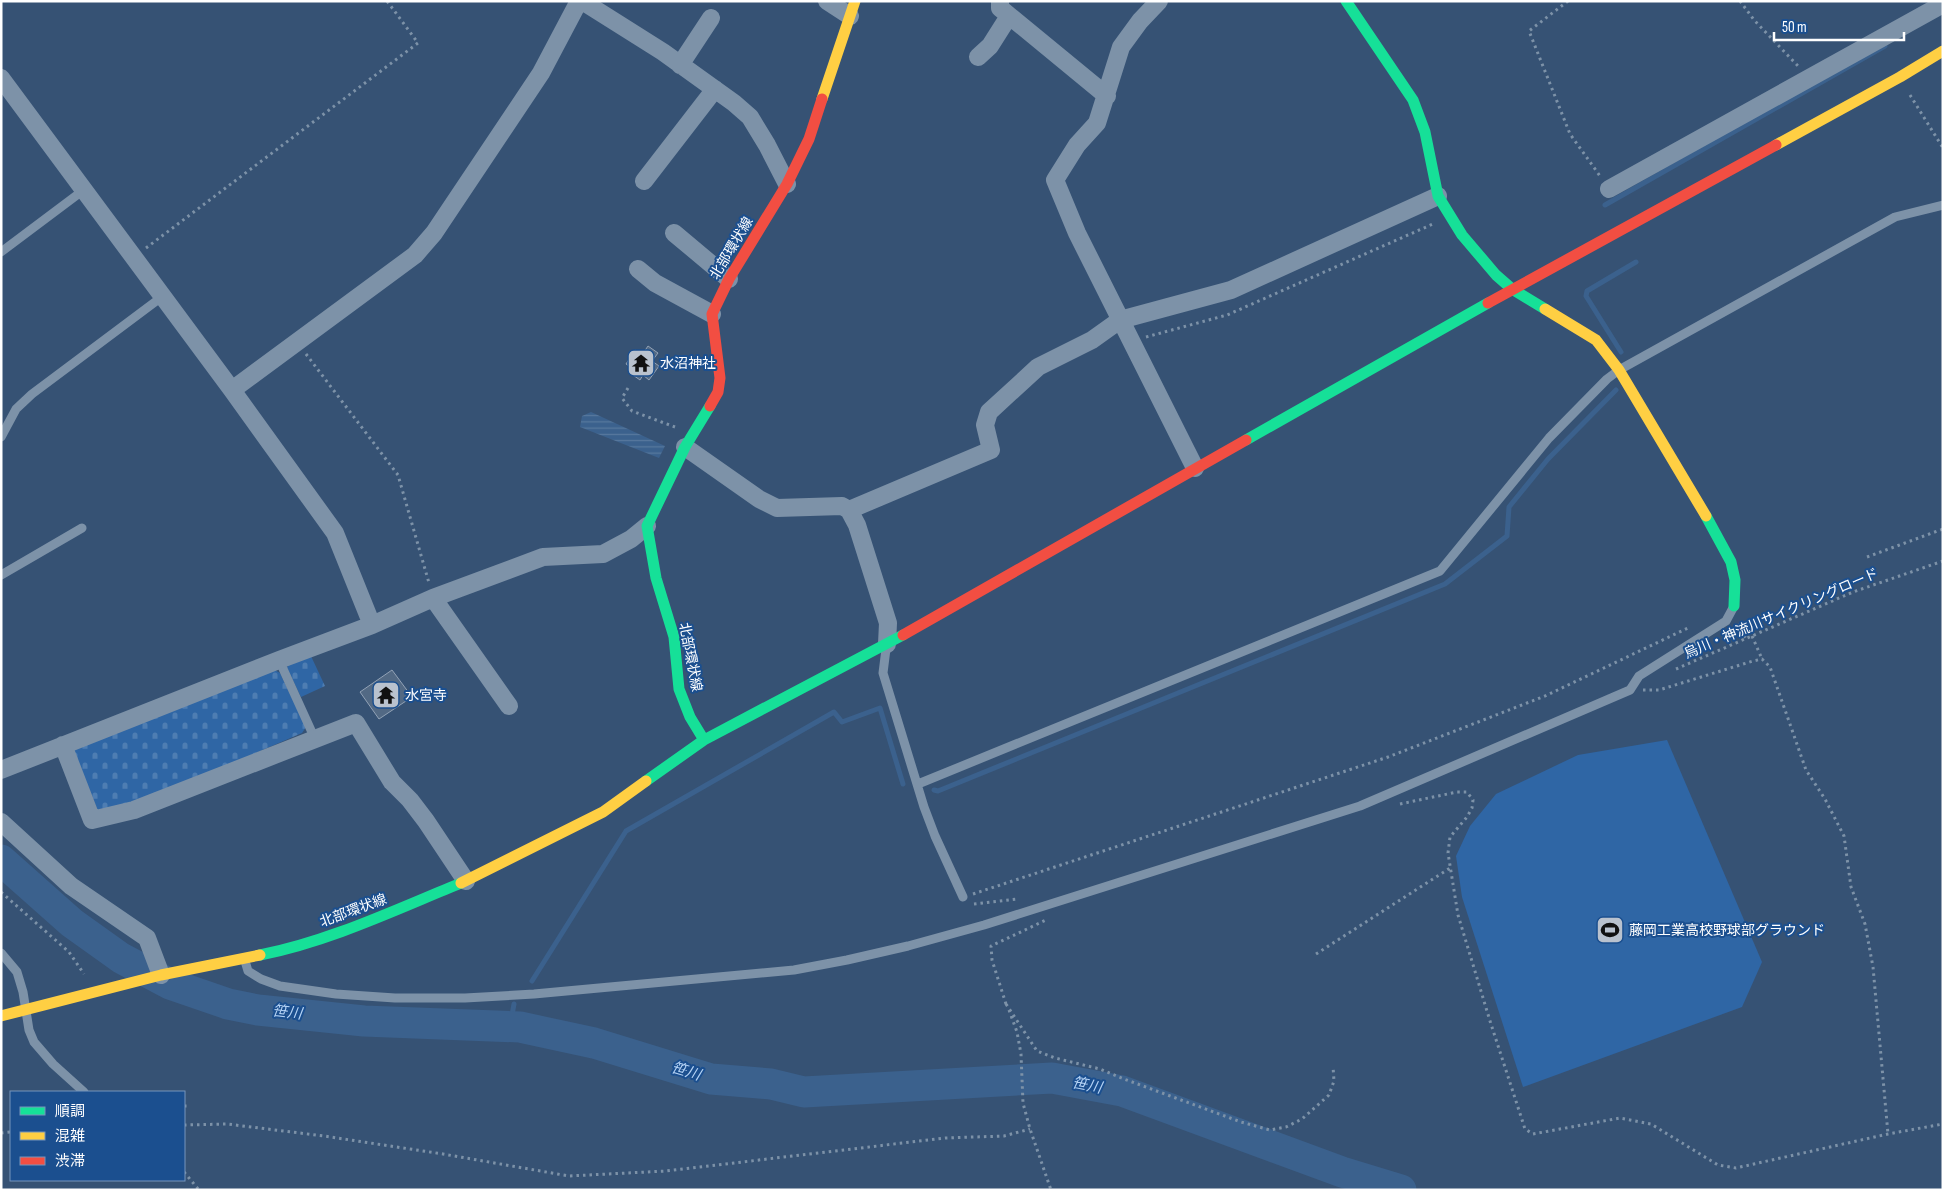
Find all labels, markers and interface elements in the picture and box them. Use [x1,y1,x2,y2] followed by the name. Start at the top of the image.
[1774,10,1904,42] scale bar
[1782,18,1807,37] text: 50 m
[706,214,757,283] street label: 北部環状線
[626,348,656,378] temple icon: 水沼神社
[660,355,716,372] place label: 水沼神社
[1681,565,1881,662] street label: 烏川・神流川サイクリングロード
[675,621,706,693] street label: 北部環状線
[371,680,401,710] temple icon: 水宮寺
[405,687,447,704] place label: 水宮寺
[317,891,389,930] street label: 北部環状線
[1595,915,1625,945] sports icon: 藤岡工業高校野球部グラウンド
[1629,922,1825,939] place label: 藤岡工業高校野球部グラウンド
[271,1001,305,1024] water label: 笹川
[669,1058,705,1086] water label: 笹川
[1070,1073,1105,1098] water label: 笹川
[10,1091,185,1181] legend
[55,1102,85,1121] text: 順調
[55,1127,85,1146] text: 混雑
[55,1152,85,1171] text: 渋滞

